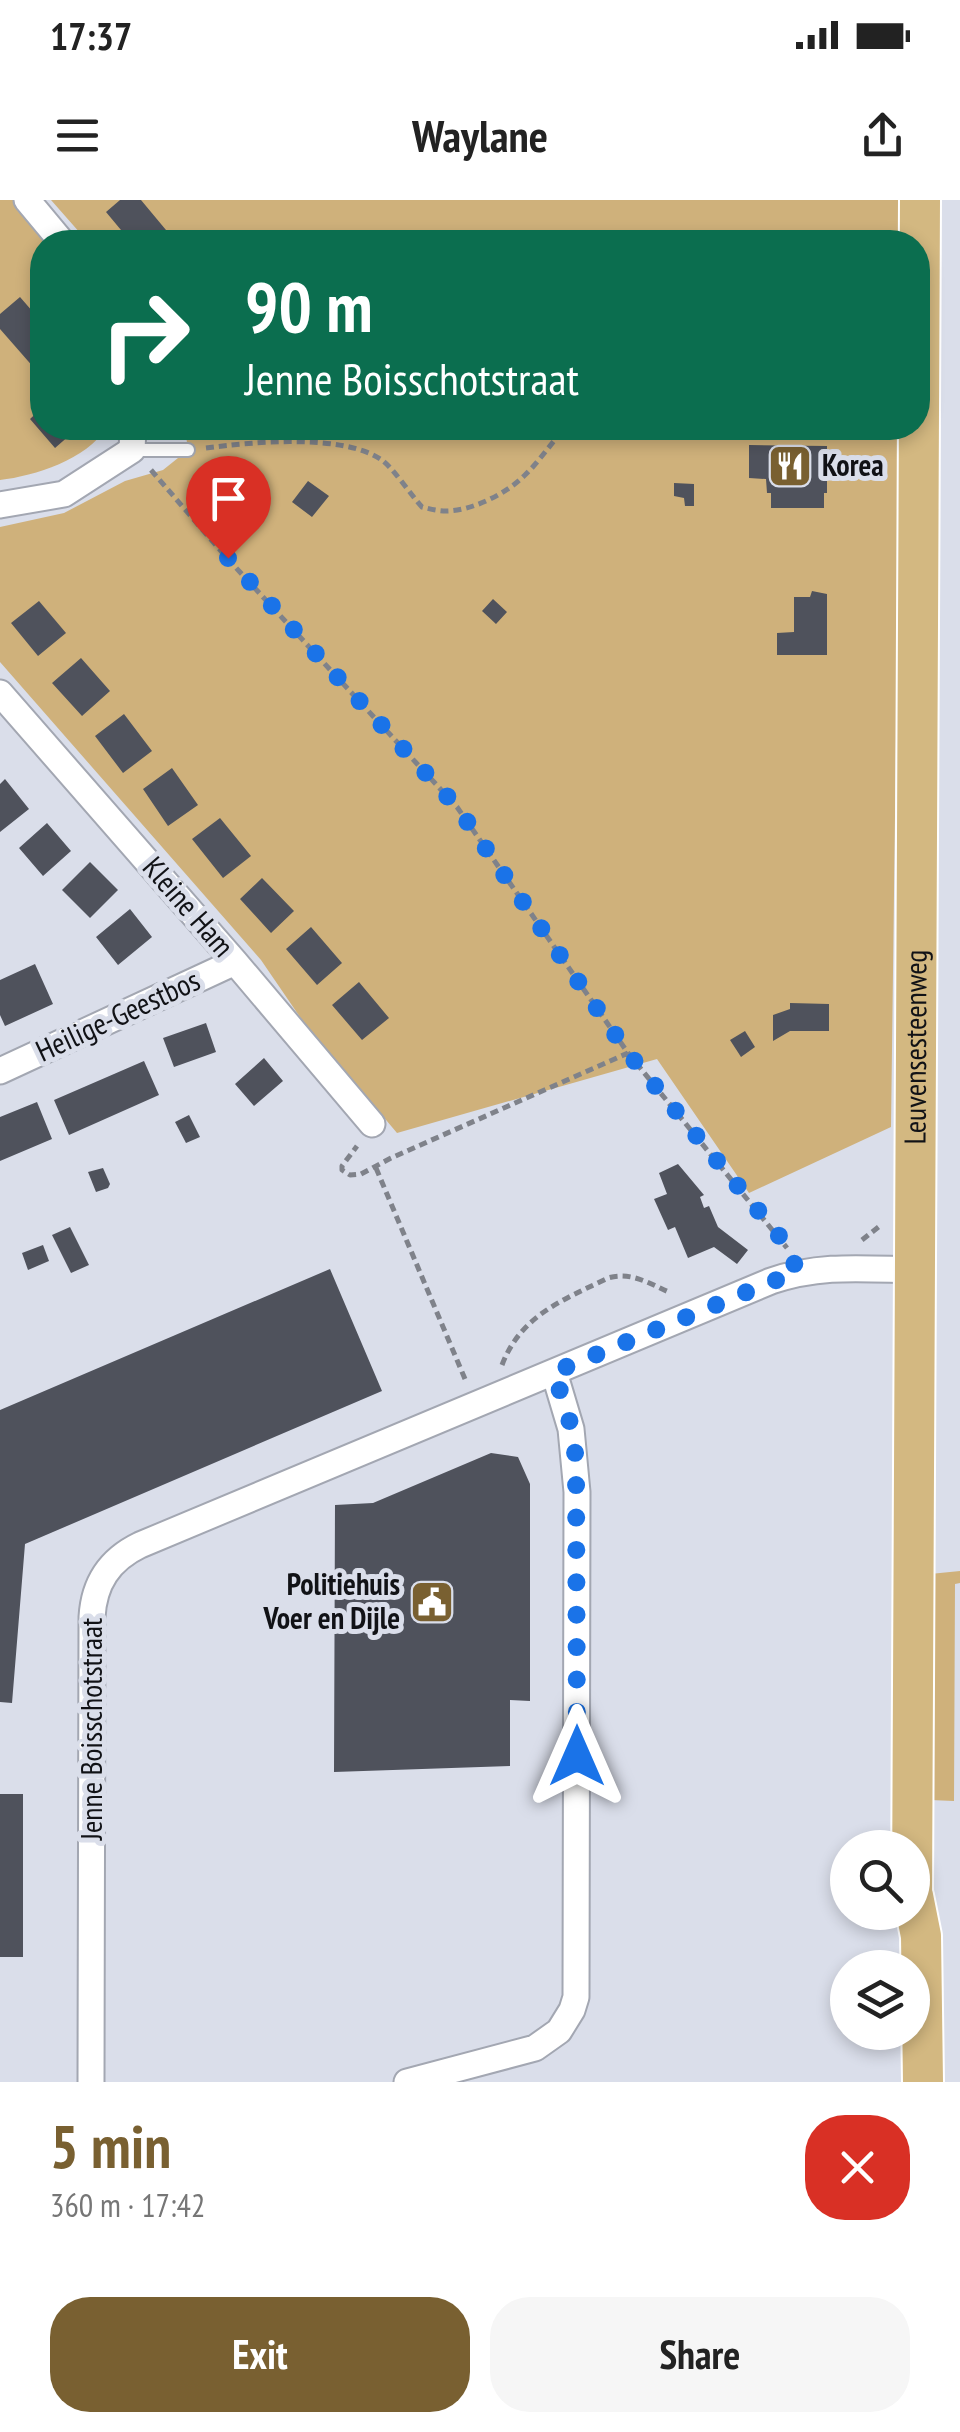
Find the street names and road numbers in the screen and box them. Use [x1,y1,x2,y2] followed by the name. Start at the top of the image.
[135,848,243,964] street label: Kleine Ham
[895,950,934,1144] street label: Leuvensesteenweg
[29,960,206,1070] street label: Heilige-Geestbos
[71,1617,110,1841] street label: Jenne Boisschotstraat

